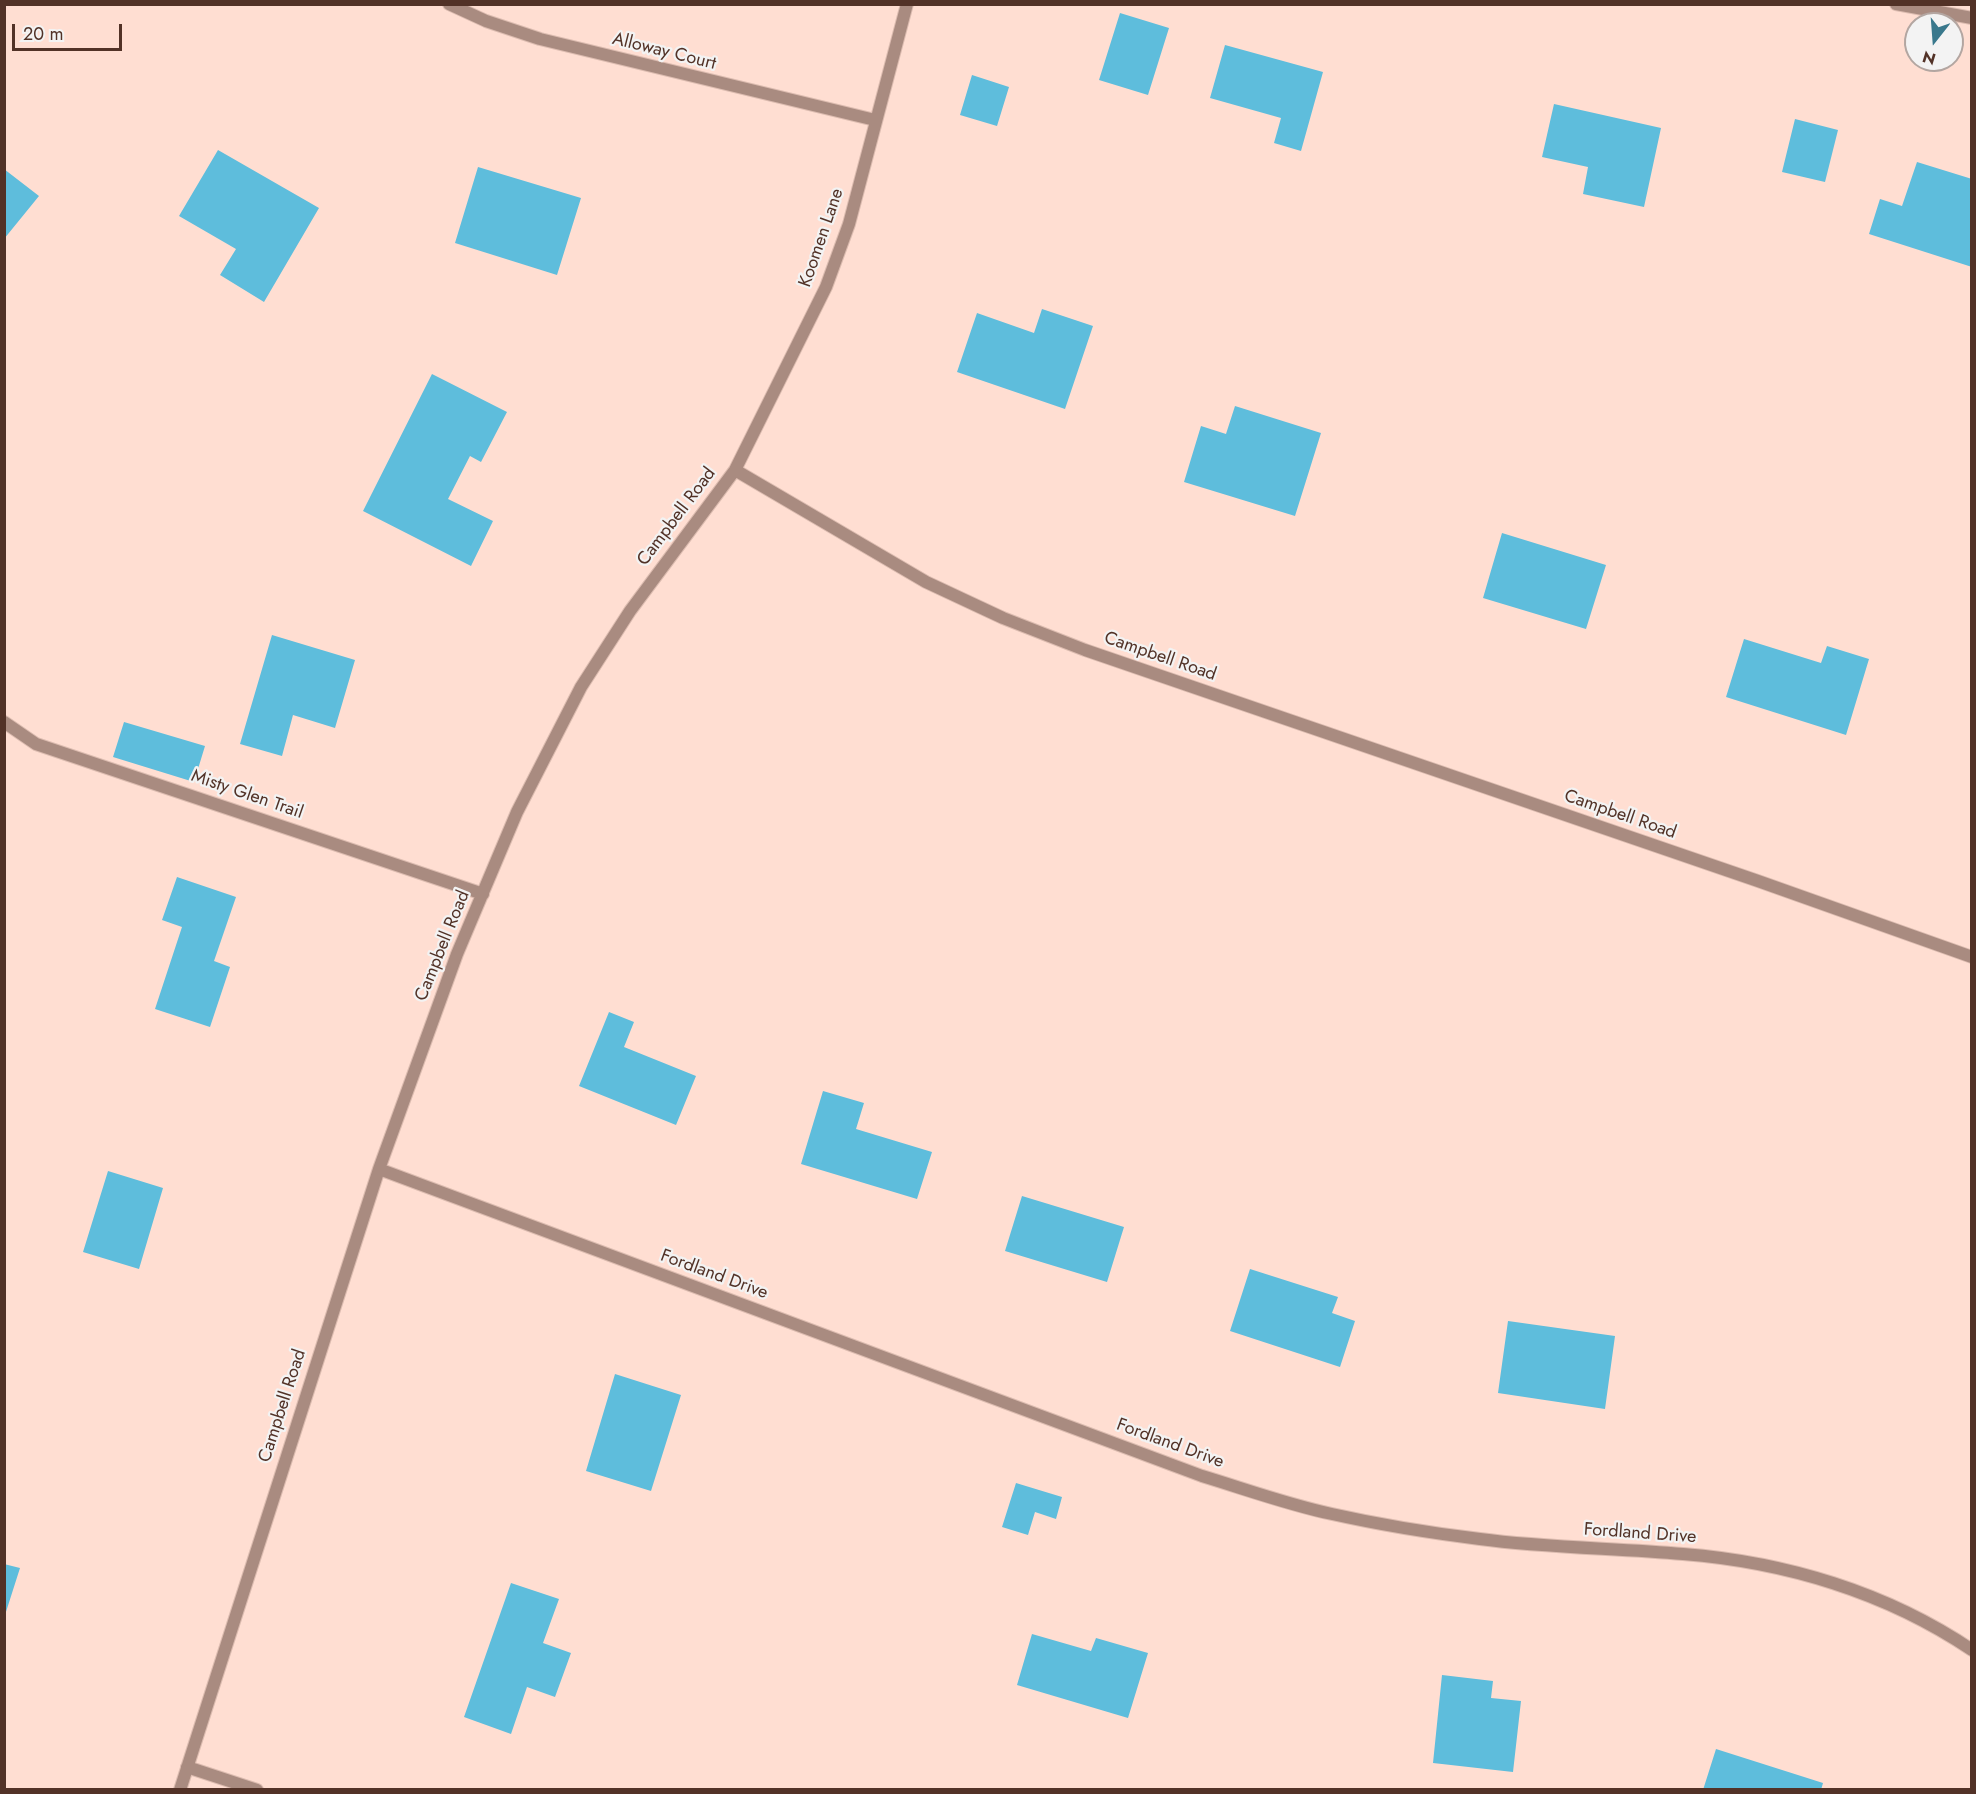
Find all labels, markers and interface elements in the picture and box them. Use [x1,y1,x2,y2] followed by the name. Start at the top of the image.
[15,12,124,50] scale bar
[1904,12,1964,72] north arrow
[23,21,63,47] text: 20 m
[610,29,718,75] street label: Alloway Court
[1920,45,1939,71] text: N
[795,186,849,290] street label: Koomen Lane
[633,464,721,570] street label: Campbell Road
[1101,628,1219,686] street label: Campbell Road
[188,766,306,824] street label: Misty Glen Trail
[1561,786,1679,844] street label: Campbell Road
[411,888,475,1004] street label: Campbell Road
[657,1246,771,1304] street label: Fordland Drive
[255,1347,311,1465] street label: Campbell Road
[1113,1415,1227,1473] street label: Fordland Drive
[1583,1519,1697,1549] street label: Fordland Drive

